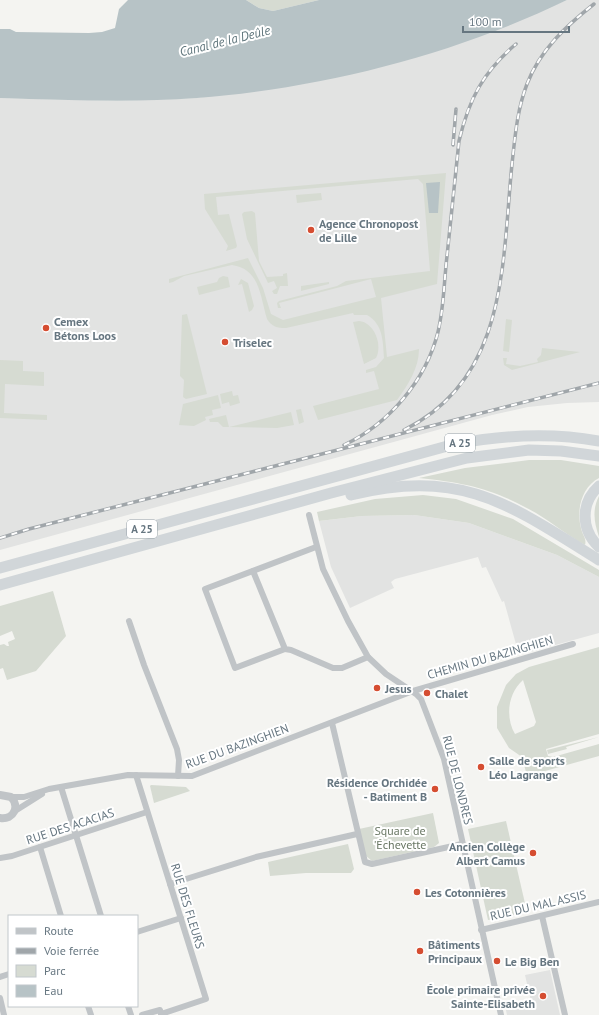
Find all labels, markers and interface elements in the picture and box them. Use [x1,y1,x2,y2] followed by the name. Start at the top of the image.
[463,8,569,34] scale bar
[469,14,502,29] text: 100 m
[178,22,272,60] water label: Canal de la Deûle
[319,216,419,245] place label: Agence Chronopost de Lille
[306,225,316,235] marker: Agence Chronopost de Lille
[54,314,116,343] place label: Cemex Bétons Loos
[41,323,51,333] marker: Cemex Bétons Loos
[233,335,272,350] place label: Triselec
[220,337,230,347] marker: Triselec
[445,434,475,452] road number: A 25
[127,520,157,538] road number: A 25
[426,632,554,682] street label: CHEMIN DU BAZINGHIEN
[384,681,412,696] place label: Jesus
[372,683,382,693] marker: Jesus
[435,686,469,701] place label: Chalet
[422,688,432,698] marker: Chalet
[183,720,291,772] street label: RUE DU BAZINGHIEN
[440,734,476,826] street label: RUE DE LONDRES
[489,753,565,782] place label: Salle de sports Léo Lagrange
[476,762,486,772] marker: Salle de sports Léo Lagrange
[327,775,427,804] place label: Résidence Orchidée - Batiment B
[430,784,440,794] marker: Résidence Orchidée - Batiment B
[24,805,116,847] street label: RUE DES ACACIAS
[374,823,426,852] park label: Square de 'Échevette
[449,839,525,868] place label: Ancien Collège Albert Camus
[528,848,538,858] marker: Ancien Collège Albert Camus
[168,861,208,951] street label: RUE DES FLEURS
[425,885,506,900] place label: Les Cotonnières
[412,887,422,897] marker: Les Cotonnières
[489,887,587,923] street label: RUE DU MAL ASSIS
[8,915,138,1007] legend
[44,923,74,938] text: Route
[428,937,483,966] place label: Bâtiments Principaux
[43,943,99,958] text: Voie ferrée
[415,946,425,956] marker: Bâtiments Principaux
[505,954,559,969] place label: Le Big Ben
[492,956,502,966] marker: Le Big Ben
[44,963,66,978] text: Parc
[427,982,535,1011] place label: École primaire privée Sainte-Elisabeth
[44,983,63,998] text: Eau
[538,991,548,1001] marker: École primaire privée Sainte-Elisabeth

